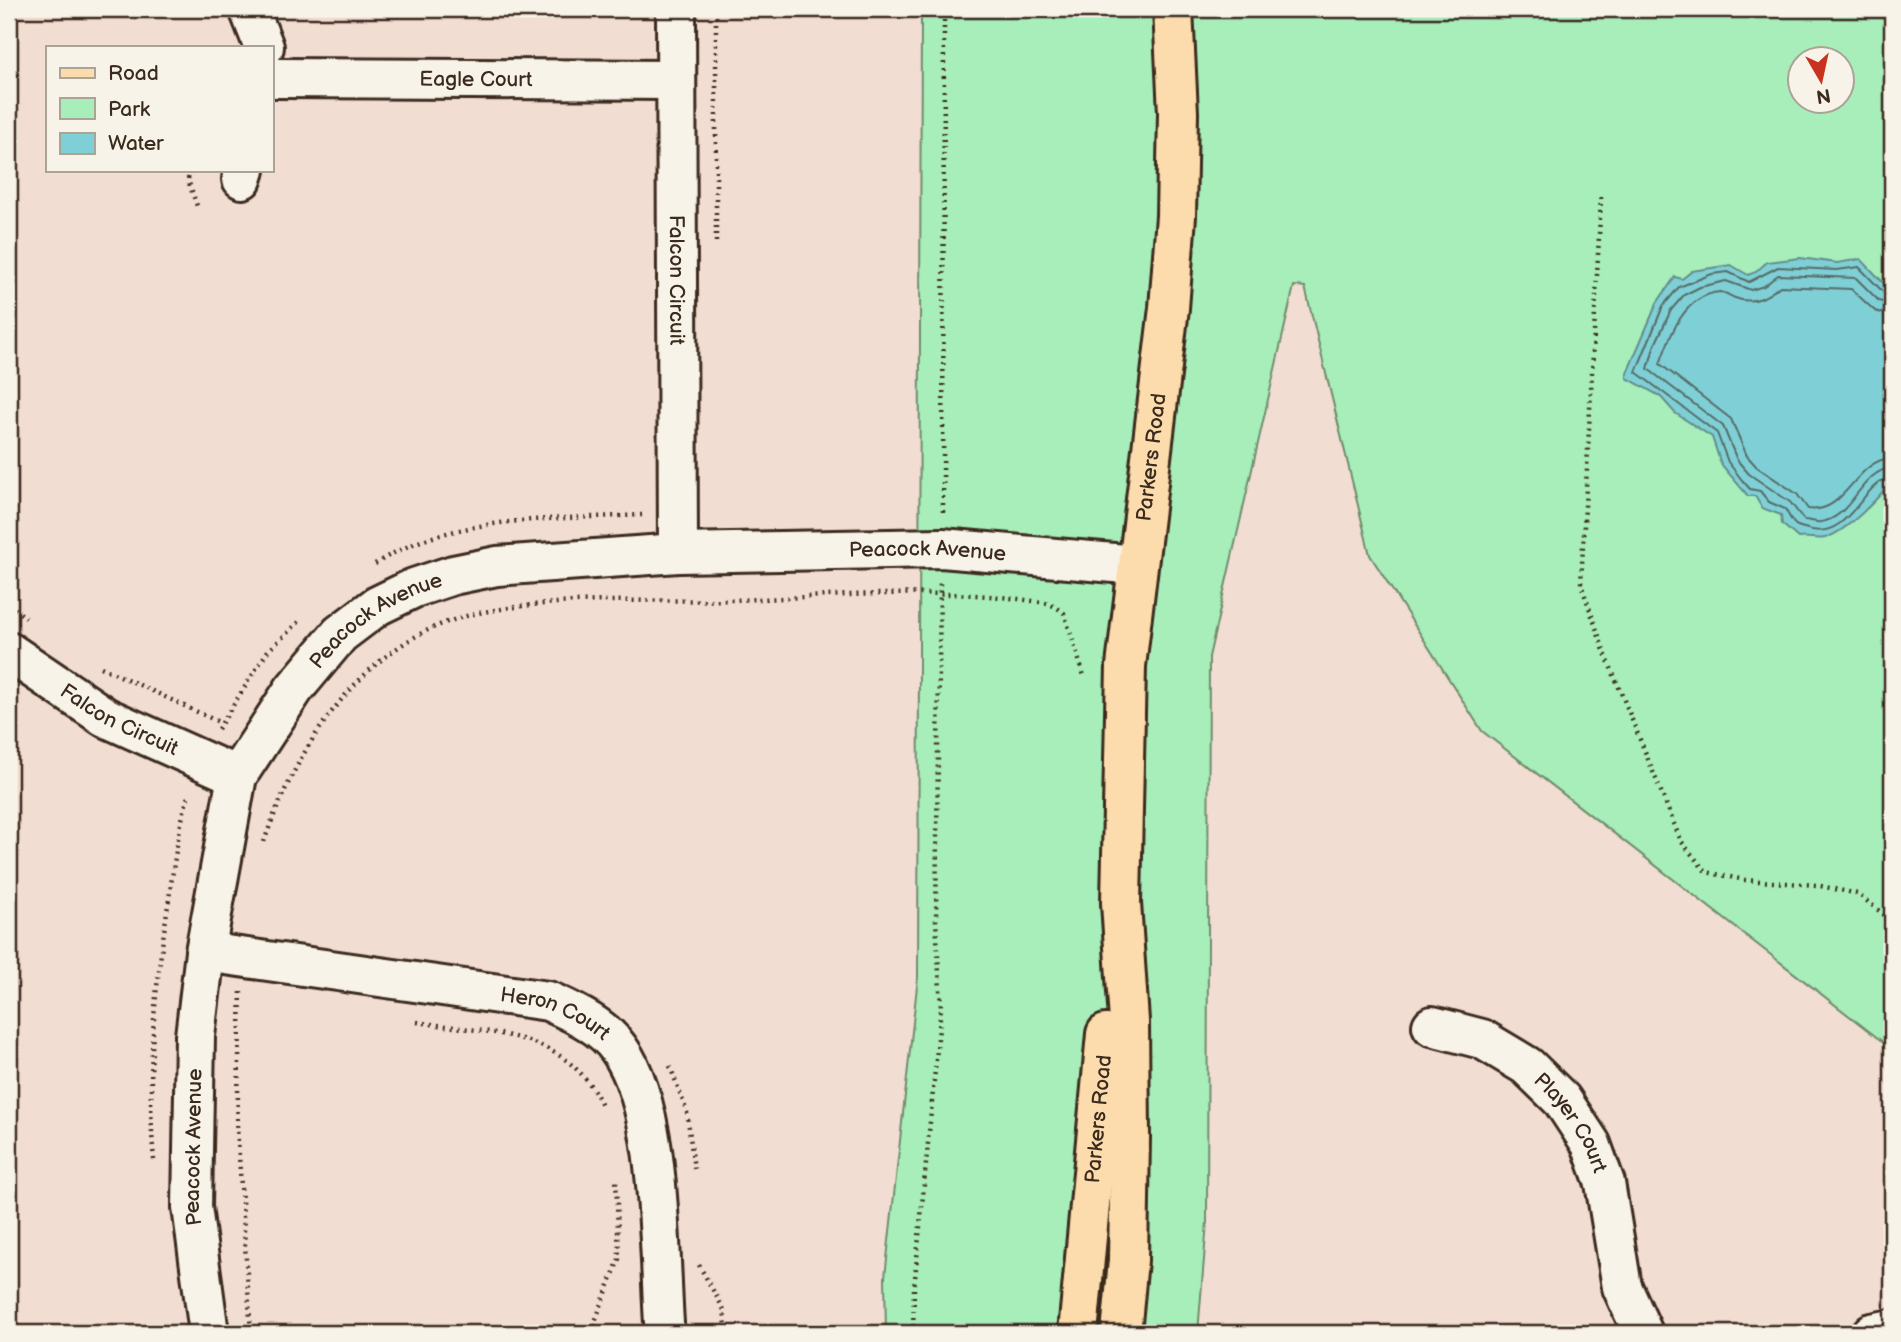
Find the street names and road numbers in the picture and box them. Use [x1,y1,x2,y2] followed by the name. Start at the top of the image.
[419,67,533,92] street label: Eagle Court
[664,215,689,346] street label: Falcon Circuit
[1131,392,1172,523] street label: Parkers Road
[849,536,1007,567] street label: Peacock Avenue
[304,567,445,674] street label: Peacock Avenue
[55,678,183,761] street label: Falcon Circuit
[499,982,616,1046] street label: Heron Court
[1080,1054,1117,1184] street label: Parkers Road
[179,1068,207,1227] street label: Peacock Avenue
[1529,1068,1612,1177] street label: Player Court

